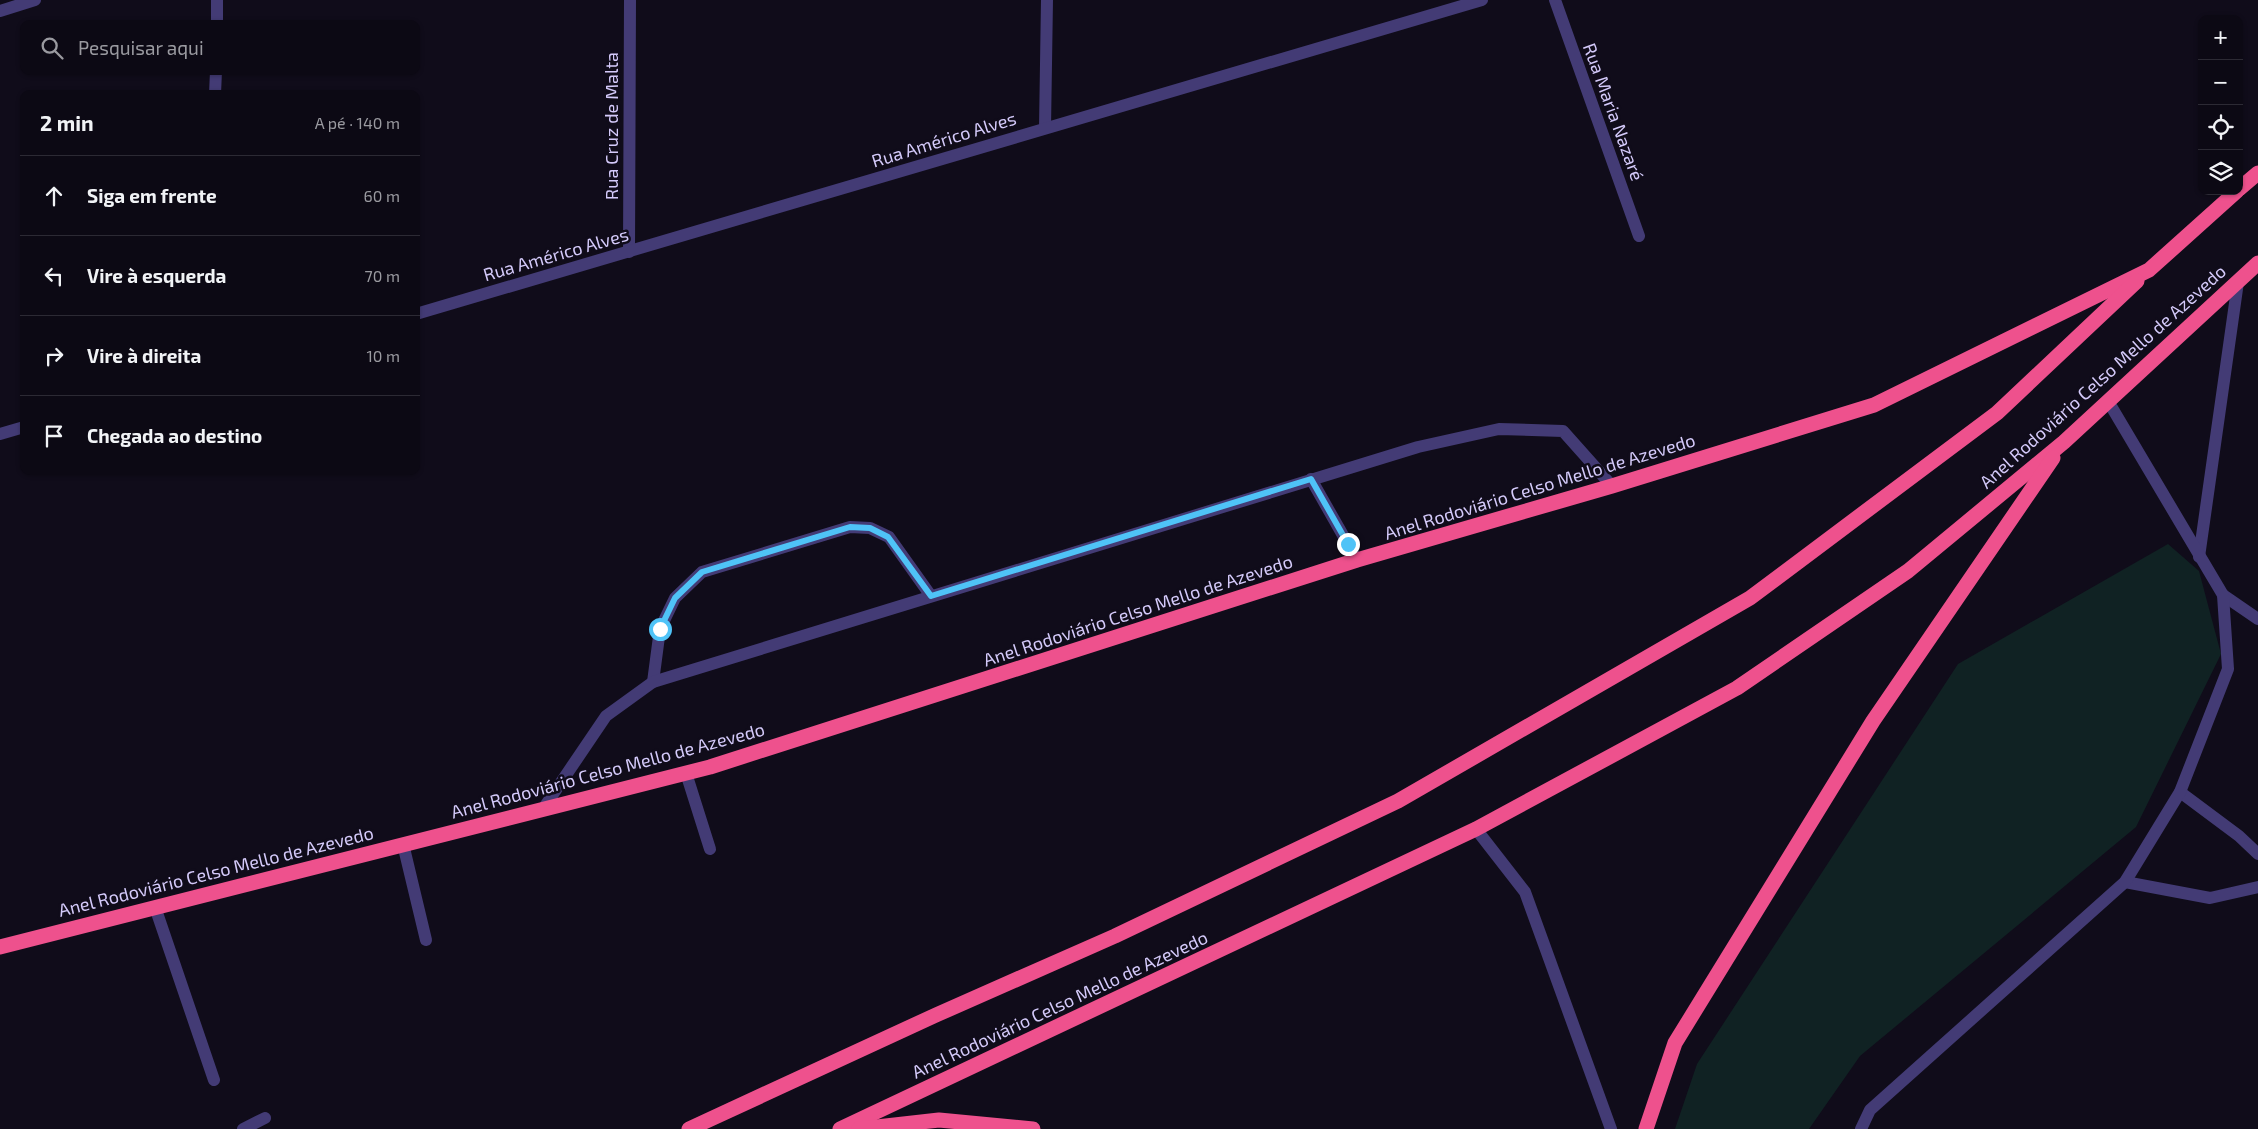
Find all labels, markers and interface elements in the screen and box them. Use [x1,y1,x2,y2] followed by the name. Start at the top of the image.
[2198,15,2243,195] map controls
[2198,15,2243,60] button: +
[20,20,420,75] search box
[38,34,66,62] icon: search
[78,36,204,59] text: Pesquisar aqui
[1579,40,1649,183] street label: Rua Maria Nazaré
[600,52,622,200] street label: Rua Cruz de Malta
[2198,60,2243,105] button: −
[2198,105,2243,150] button: locate
[869,107,1019,171] street label: Rua Américo Alves
[40,110,94,135] text: 2 min
[315,113,400,132] text: A pé · 140 m
[2198,150,2243,195] button: layers
[40,182,68,210] icon: ahead
[87,184,217,207] text: Siga em frente
[364,186,400,205] text: 60 m
[481,223,631,285] street label: Rua Américo Alves
[1975,260,2230,493] street label: Anel Rodoviário Celso Mello de Azevedo
[40,262,68,290] icon: left
[87,264,226,287] text: Vire à esquerda
[365,266,400,285] text: 70 m
[40,342,68,370] icon: right
[87,344,201,367] text: Vire à direita
[366,346,400,365] text: 10 m
[40,422,68,450] icon: arrive
[87,424,262,447] text: Chegada ao destino
[1382,428,1698,544] street label: Anel Rodoviário Celso Mello de Azevedo
[1337,533,1360,556] route end
[980,550,1295,671] street label: Anel Rodoviário Celso Mello de Azevedo
[649,618,672,641] route start
[448,717,767,823] street label: Anel Rodoviário Celso Mello de Azevedo
[56,821,376,921] street label: Anel Rodoviário Celso Mello de Azevedo
[908,926,1211,1083] street label: Anel Rodoviário Celso Mello de Azevedo

